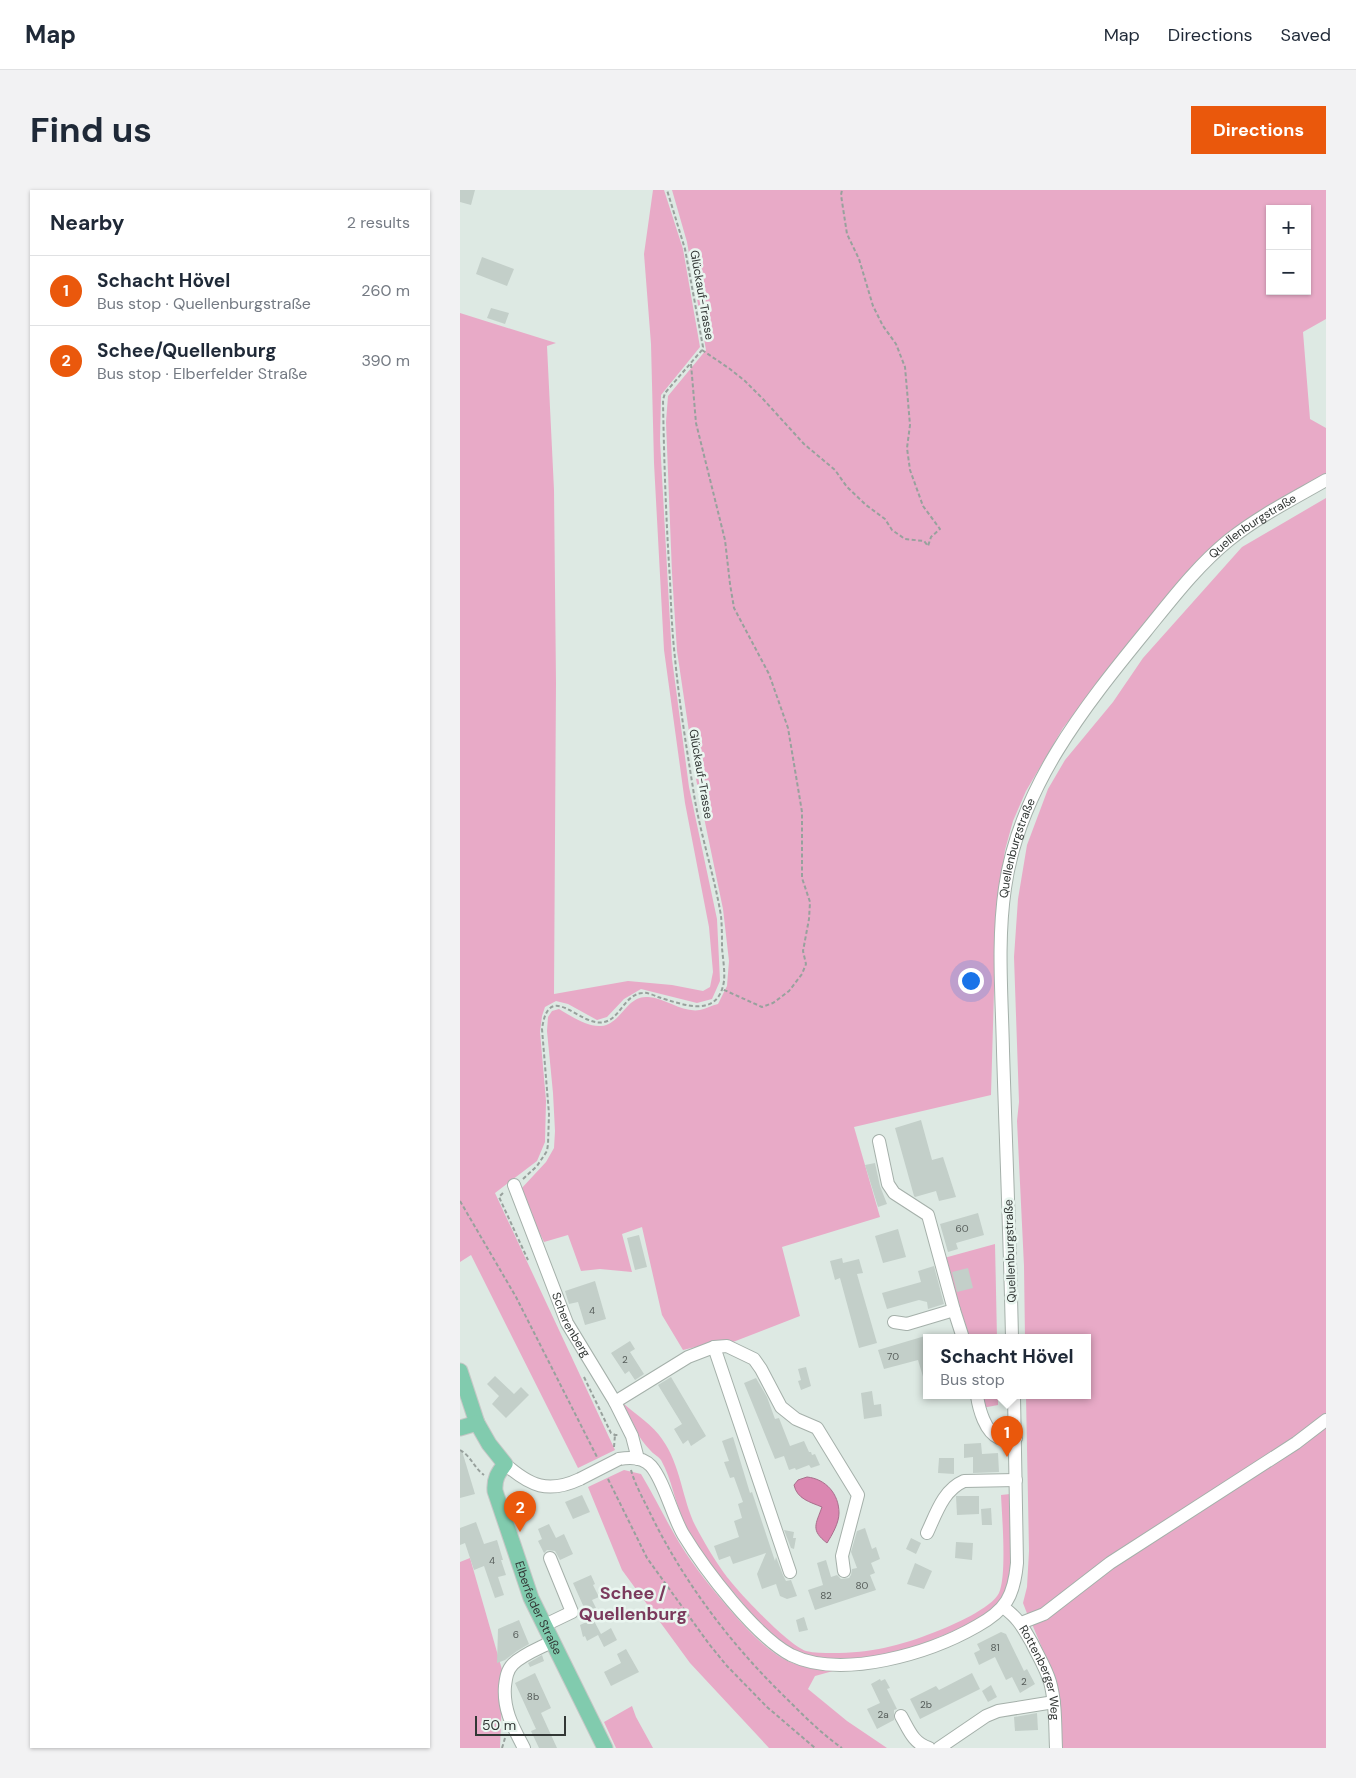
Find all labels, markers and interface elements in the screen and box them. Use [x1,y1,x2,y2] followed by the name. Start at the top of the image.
[25,19,76,50] text: Map
[1104,23,1140,47] text: Map
[1168,23,1253,47] text: Directions
[1281,23,1331,47] text: Saved
[1191,106,1326,154] button: Directions
[30,107,152,153] text: Find us
[1266,205,1311,295] map controls
[1266,205,1311,250] button: +
[50,209,124,237] text: Nearby
[347,212,410,233] text: 2 results
[686,249,718,341] street label: Glückauf-Trasse
[1266,250,1311,295] button: −
[97,268,230,293] text: Schacht Hövel
[63,280,69,301] text: 1
[361,280,410,301] text: 260 m
[97,293,311,314] text: Bus stop · Quellenburgstraße
[97,338,277,363] text: Schee/Quellenburg
[61,350,71,371] text: 2
[362,350,410,371] text: 390 m
[97,363,307,384] text: Bus stop · Elberfelder Straße
[1205,490,1299,562] street label: Quellenburgstraße
[685,728,717,820] street label: Glückauf-Trasse
[996,795,1039,899] street label: Quellenburgstraße
[958,968,984,994] your location
[1000,1199,1020,1303] street label: Quellenburgstraße
[955,1222,969,1235] house number: 60
[548,1290,594,1360] street label: Scherenberg
[589,1304,595,1317] house number: 4
[923,1334,1091,1399] popup
[940,1344,1074,1369] text: Schacht Hövel
[887,1350,899,1363] house number: 70
[622,1353,628,1366] house number: 2
[940,1369,1005,1390] text: Bus stop
[991,1416,1023,1457] pin: 1
[504,1491,536,1532] pin: 2
[489,1554,495,1567] house number: 4
[511,1559,566,1658] street label: Elberfelder Straße
[856,1579,869,1592] house number: 80
[579,1581,687,1626] district label: Schee / Quellenburg
[820,1589,832,1602] house number: 82
[1015,1622,1063,1721] street label: Rottenberger Weg
[513,1628,519,1641] house number: 6
[991,1641,1000,1654] house number: 81
[1021,1675,1027,1688] house number: 2
[527,1690,539,1703] house number: 8b
[920,1698,932,1711] house number: 2b
[877,1708,889,1721] house number: 2a
[475,1713,566,1736] scale bar
[482,1716,516,1734] text: 50 m

